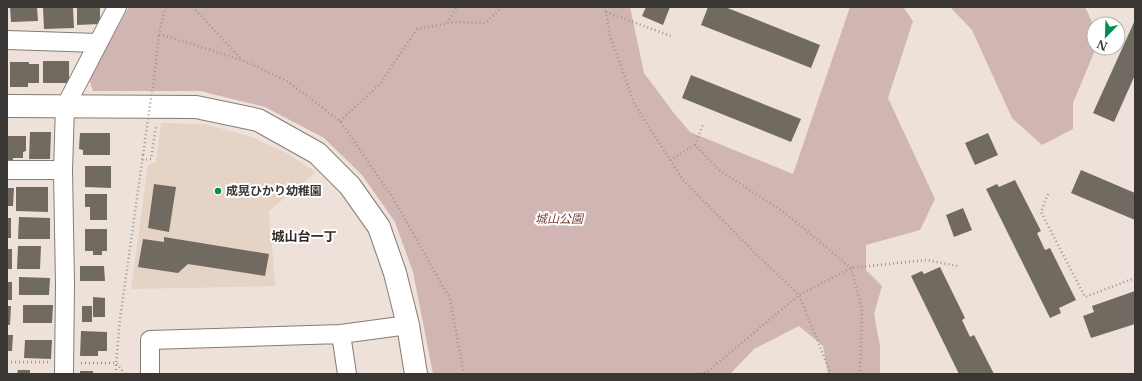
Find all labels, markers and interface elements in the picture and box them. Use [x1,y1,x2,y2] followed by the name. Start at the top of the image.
[1086,16,1126,56] north arrow
[1094,36,1110,54] text: N
[226,183,322,198] place label: 成晃ひかり幼稚園
[213,186,223,196] marker: 成晃ひかり幼稚園
[535,211,585,226] park label: 城山公園
[271,228,337,245] district label: 城山台一丁

